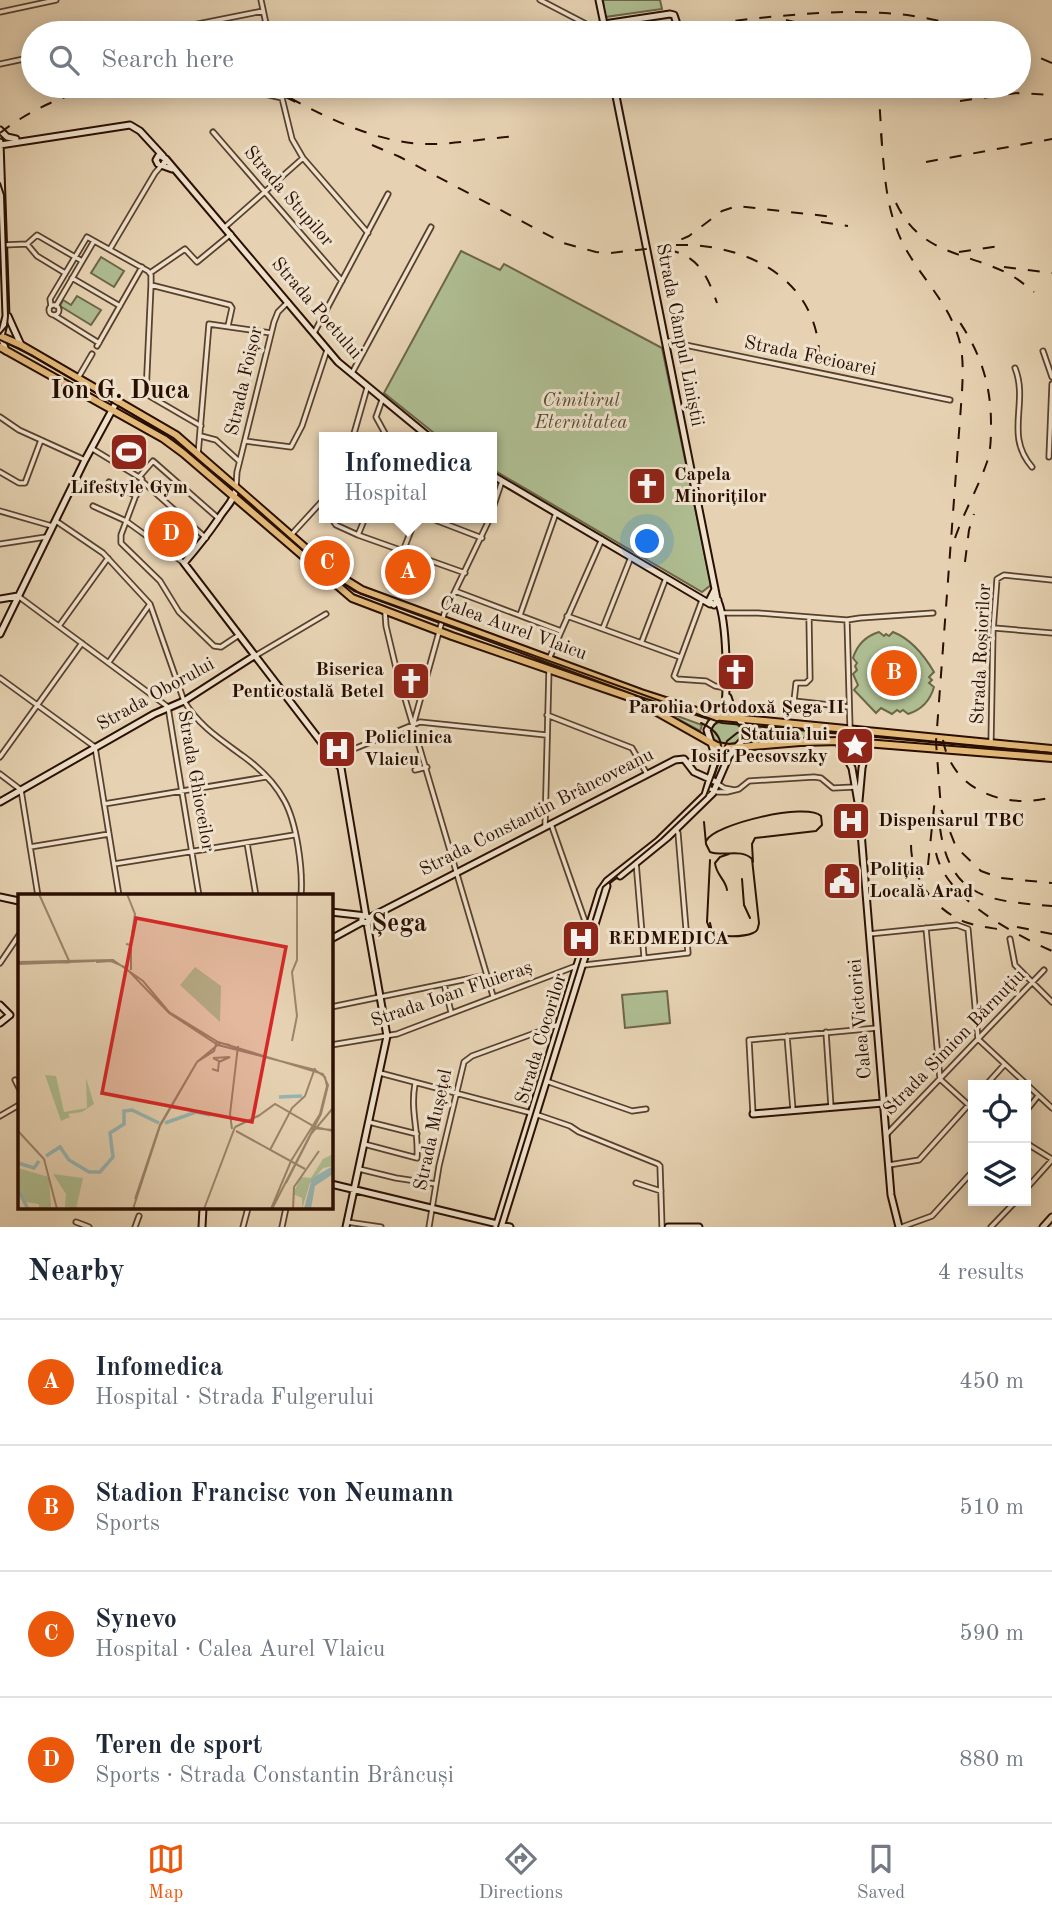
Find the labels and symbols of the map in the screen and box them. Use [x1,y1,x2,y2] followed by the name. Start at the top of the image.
[239,143,337,251] street label: Strada Stupilor
[652,242,706,428] street label: Strada Câmpul Liniștii
[267,255,365,363] street label: Strada Poetului
[223,324,267,438] street label: Strada Foișor
[742,334,878,380] street label: Strada Fecioarei
[50,378,190,404] district label: Ion G. Duca
[534,392,627,433] park label: Cimitirul Eternitatea
[108,431,150,473] sports icon: Lifestyle Gym
[626,465,668,507] church icon: Capela Minoriților
[674,466,767,507] place label: Capela Minoriților
[70,479,188,498] place label: Lifestyle Gym
[148,508,194,560] pin: D
[630,524,664,558] your location
[304,537,350,589] pin: C
[385,546,431,598] pin: A
[969,583,995,725] street label: Strada Roșiorilor
[437,594,589,664] street label: Calea Aurel Vlaicu
[871,647,917,699] pin: B
[715,651,757,693] church icon: Parohia Ortodoxă Șega II
[94,655,218,735] street label: Strada Oborului
[390,660,432,702] church icon: Biserica Penticostală Betel
[231,661,384,702] place label: Biserica Penticostală Betel
[628,699,844,718] place label: Parohia Ortodoxă Șega II
[173,709,217,853] street label: Strada Ghioceilor
[834,725,876,767] place icon: Statuia lui Iosif Pecsovszky
[690,726,828,767] place label: Statuia lui Iosif Pecsovszky
[316,728,358,770] hospital icon: Policlinica Vlaicu
[364,729,453,770] place label: Policlinica Vlaicu
[417,746,657,880] street label: Strada Constantin Brâncoveanu
[830,800,872,842] hospital icon: Dispensarul TBC
[878,812,1024,831] place label: Dispensarul TBC
[821,860,863,902] public building icon: Poliția Locală Arad
[869,861,973,902] place label: Poliția Locală Arad
[18,894,332,1210] inset map
[371,911,427,937] district label: Șega
[560,918,602,960] hospital icon: REDMEDICA
[608,930,729,949] place label: REDMEDICA
[369,958,535,1032] street label: Strada Ioan Fluieraș
[846,958,876,1080] street label: Calea Victoriei
[880,966,1030,1120] street label: Strada Simion Bărnuțiu
[513,971,571,1106] street label: Strada Cocorilor
[412,1067,456,1193] street label: Strada Mușețel

